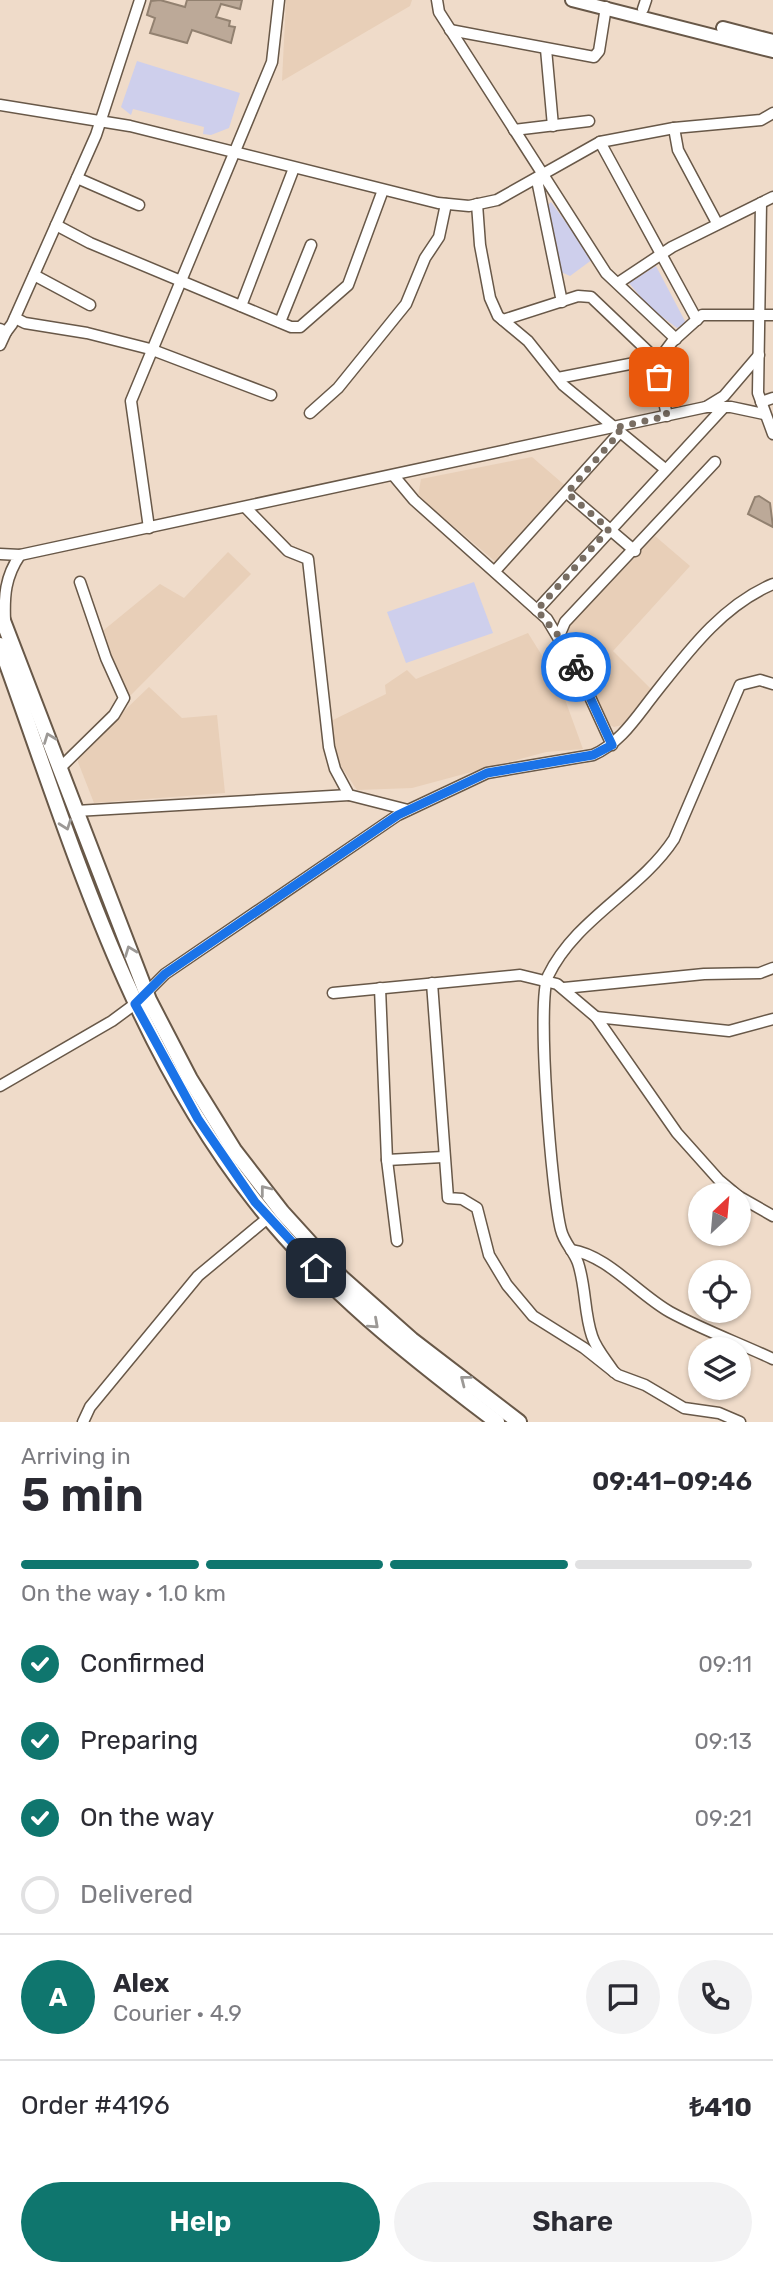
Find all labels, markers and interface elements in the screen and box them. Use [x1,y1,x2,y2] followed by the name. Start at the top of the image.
[629,347,689,407] pin
[640,358,678,396] icon: bag
[541,632,611,702] courier
[557,648,595,686] icon: bike
[43,733,57,745] one-way arrow
[58,818,72,830] one-way arrow
[124,945,138,957] one-way arrow
[688,1183,751,1246] north arrow
[688,1183,751,1400] map controls
[261,1186,274,1198] one-way arrow
[286,1238,346,1298] pin
[297,1249,335,1287] icon: home
[688,1260,751,1323] button: locate
[366,1316,379,1328] one-way arrow
[688,1337,751,1400] button: layers
[460,1376,472,1389] one-way arrow
[21,1442,131,1470] text: Arriving in
[592,1466,752,1497] text: 09:41–09:46
[21,1468,144,1523] text: 5 min
[21,1579,226,1607] text: On the way · 1.0 km
[21,1645,59,1683] icon: check
[80,1648,205,1679] text: Confirmed
[698,1650,752,1678] text: 09:11
[21,1722,59,1760] icon: check
[80,1725,198,1756] text: Preparing
[694,1727,752,1755] text: 09:13
[21,1799,59,1837] icon: check
[80,1802,214,1833] text: On the way
[695,1804,752,1832] text: 09:21
[80,1879,193,1910] text: Delivered
[586,1960,660,2034] button: chat
[678,1960,752,2034] button: phone
[113,1968,169,1999] text: Alex
[49,1982,67,2013] text: A
[113,1999,242,2027] text: Courier · 4.9
[21,2090,170,2121] text: Order #4196
[689,2092,752,2123] text: ₺410
[21,2182,380,2262] button: Help
[394,2182,752,2262] button: Share

